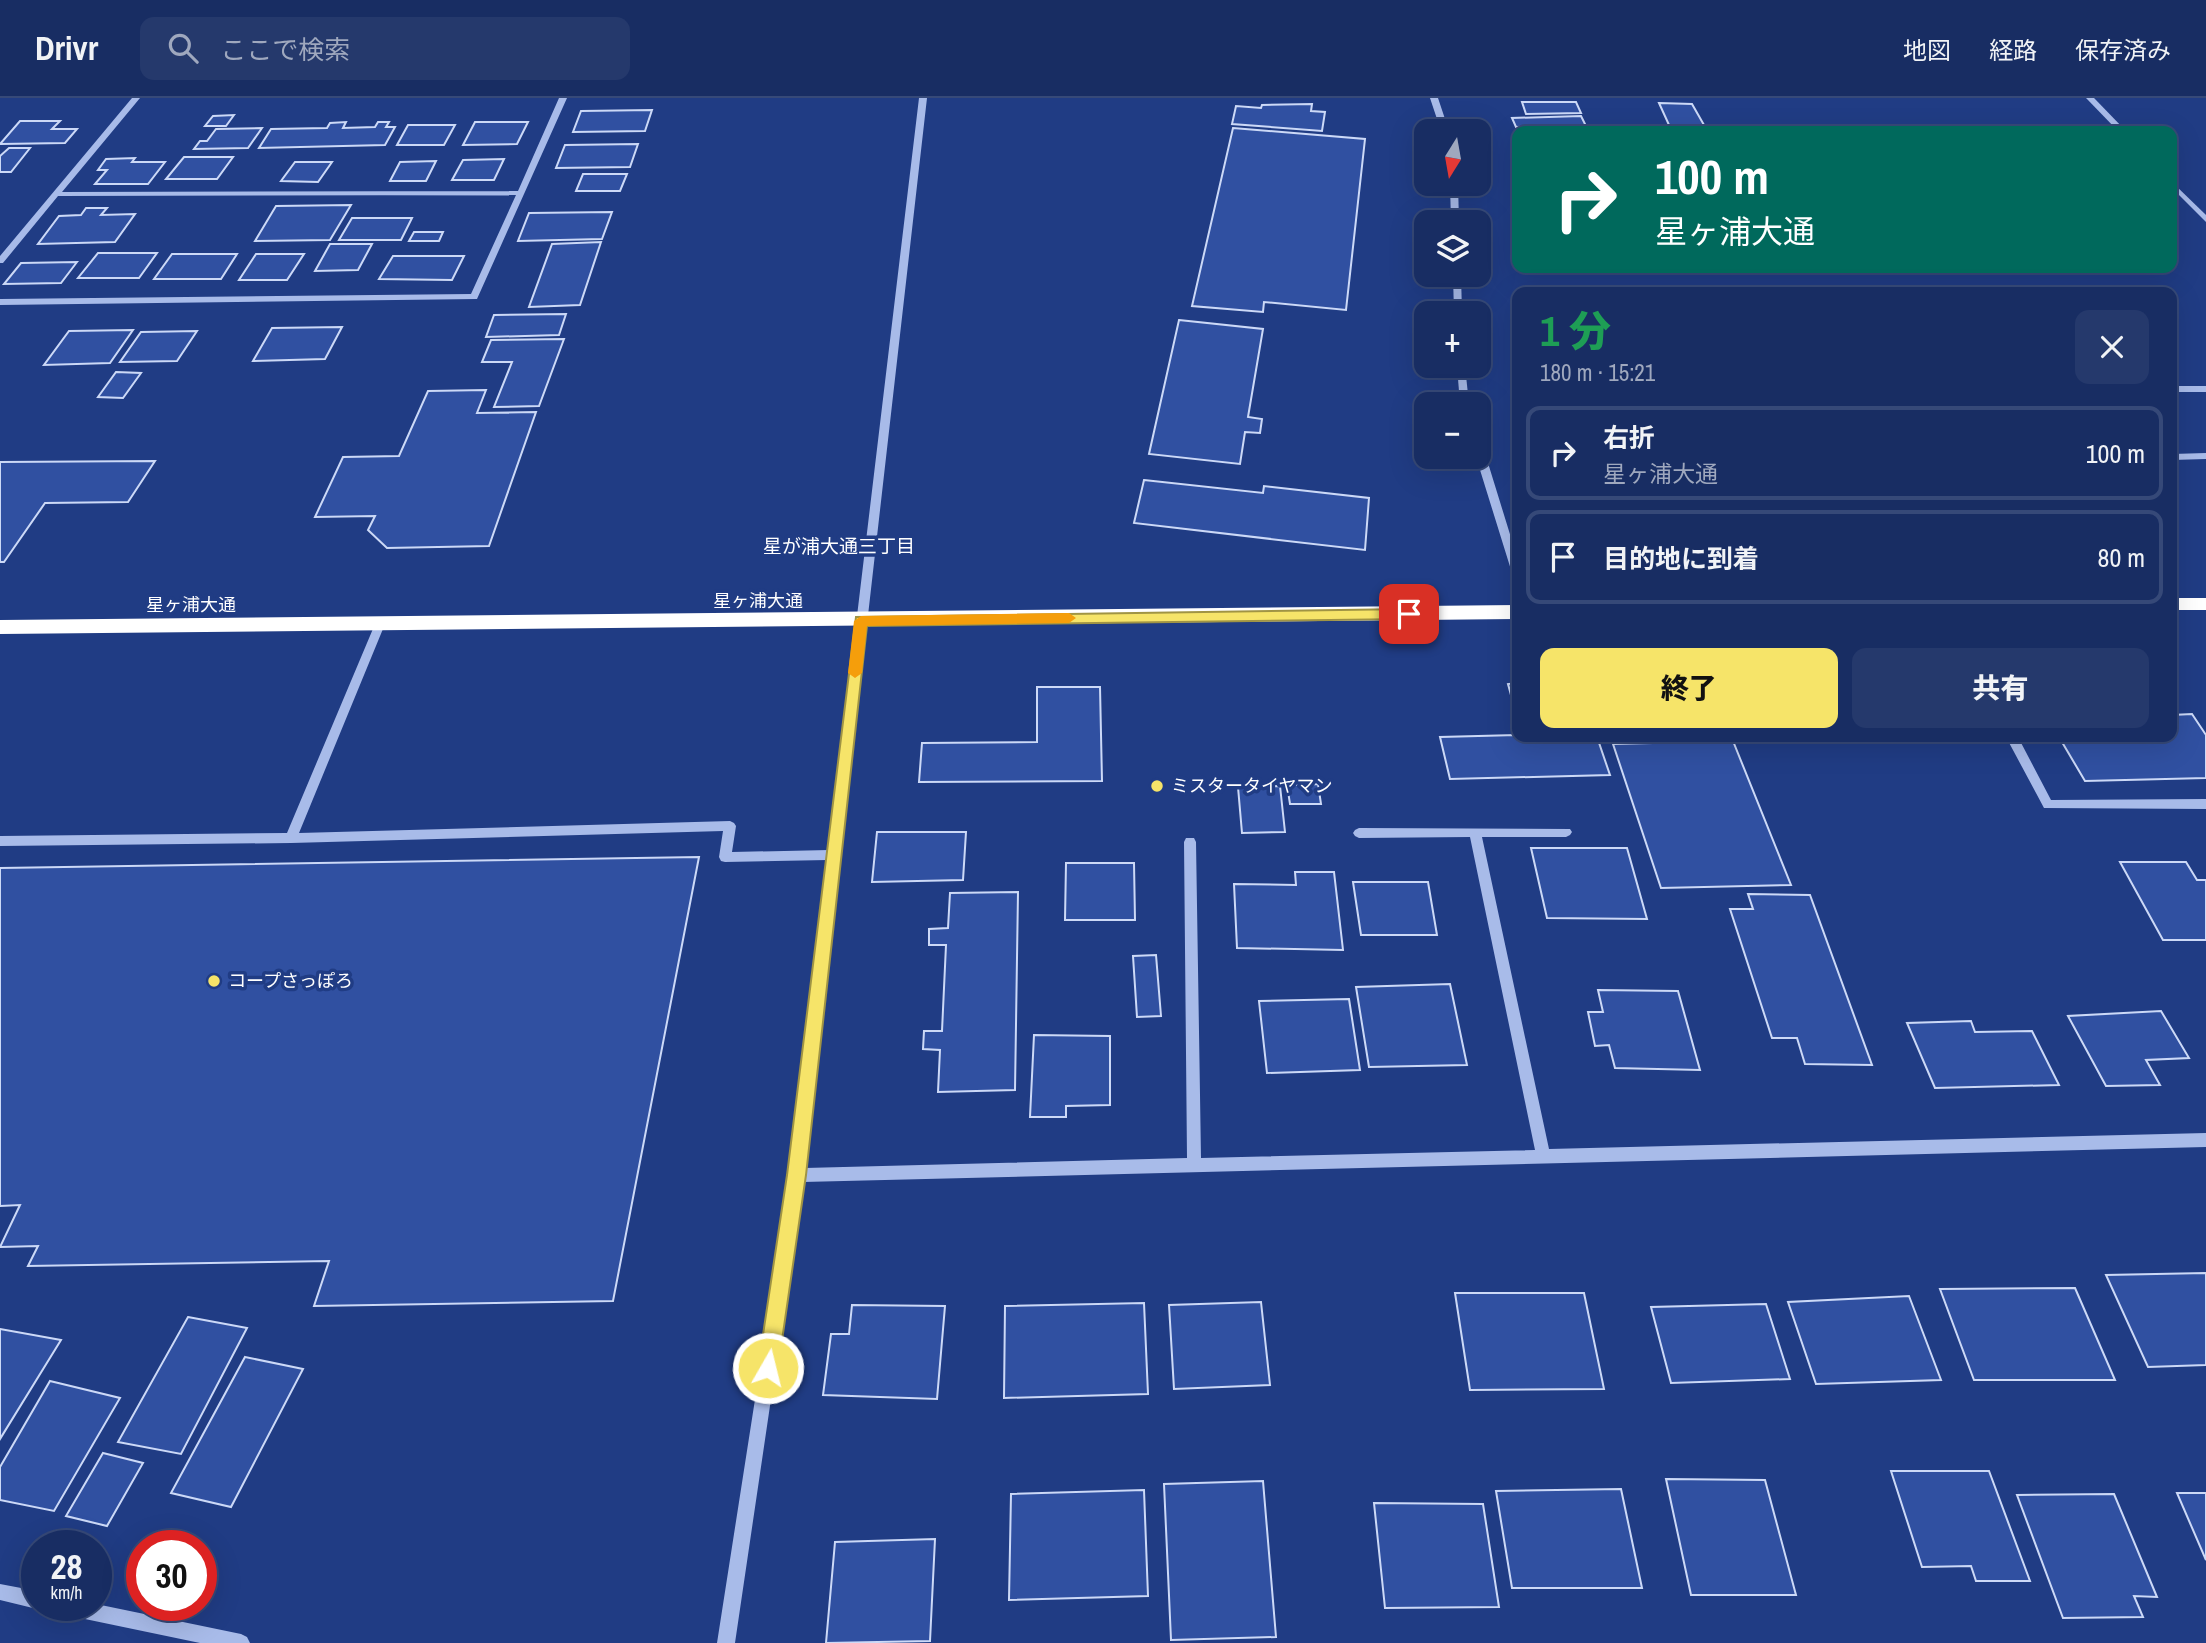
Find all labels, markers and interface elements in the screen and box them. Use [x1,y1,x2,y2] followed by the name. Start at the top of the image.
[140,17,630,80] search box
[35,26,98,70] text: Drivr
[164,29,202,67] icon: search
[220,32,350,67] text: ここで検索
[1903,34,1951,66] text: 地図
[1989,34,2037,66] text: 経路
[2075,34,2171,66] text: 保存済み
[1414,119,1491,196] north arrow
[1414,119,1491,469] map controls
[1655,143,1769,209] text: 100 m
[1540,154,1631,245] icon: right
[1414,210,1491,287] button: layers
[1655,210,1815,253] text: 星ヶ浦大通
[1414,301,1491,378] button: +
[1540,303,1611,359] text: 1 分
[2075,310,2149,384] button: close
[1540,357,1655,388] text: 180 m · 15:21
[1414,392,1491,469] button: −
[1603,420,1655,455] text: 右折
[1544,434,1582,472] icon: right
[2086,436,2145,471] text: 100 m
[1603,458,1718,489] text: 星ヶ浦大通
[763,533,915,559] district label: 星が浦大通三丁目
[1544,538,1582,576] icon: arrive
[2098,540,2145,575] text: 80 m
[1603,541,1759,576] text: 目的地に到着
[1379,584,1439,644] pin
[713,588,803,613] street label: 星ヶ浦大通
[146,592,236,617] street label: 星ヶ浦大通
[1390,595,1428,633] icon: arrive
[1540,648,1838,728] button: 終了
[1852,648,2149,728] button: 共有
[1171,773,1332,798] place label: ミスタータイヤマン
[1149,778,1165,794] marker: ミスタータイヤマン
[228,968,353,993] place label: コープさっぽろ
[206,973,222,989] marker: コープさっぽろ
[731,1331,805,1405] position arrow
[126,1530,217,1621] speed limit sign: 30
[51,1543,82,1590] text: 28
[51,1580,83,1605] text: km/h

